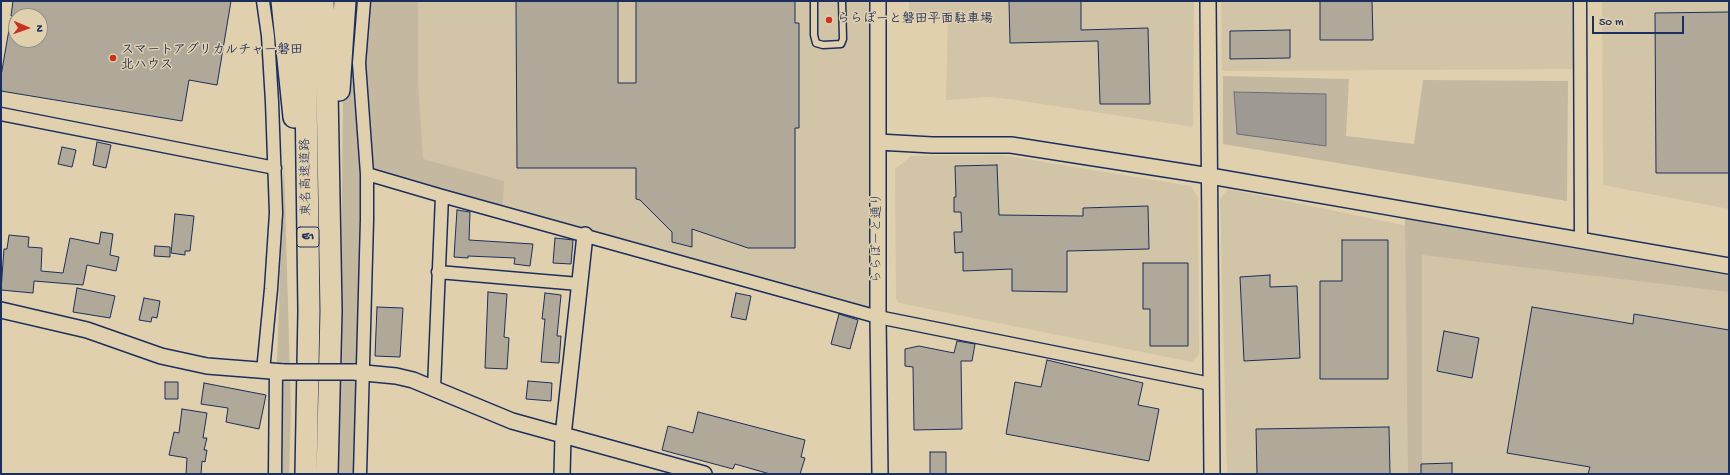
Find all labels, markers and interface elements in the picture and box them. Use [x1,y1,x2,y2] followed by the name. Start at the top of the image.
[8,8,48,48] north arrow
[1594,8,1686,34] scale bar
[837,12,993,28] place label: ららぽーと磐田平面駐車場
[824,15,834,25] marker: ららぽーと磐田平面駐車場
[1599,16,1624,30] text: 50 m
[33,25,45,32] text: N
[121,43,303,74] place label: スマートアグリカルチャー磐田 北ハウス
[108,53,118,63] marker: スマートアグリカルチャー磐田 北ハウス
[299,138,315,216] street label: 東名高速道路
[870,193,886,283] street label: ららぽーと通り
[297,227,319,247] road number: E1

